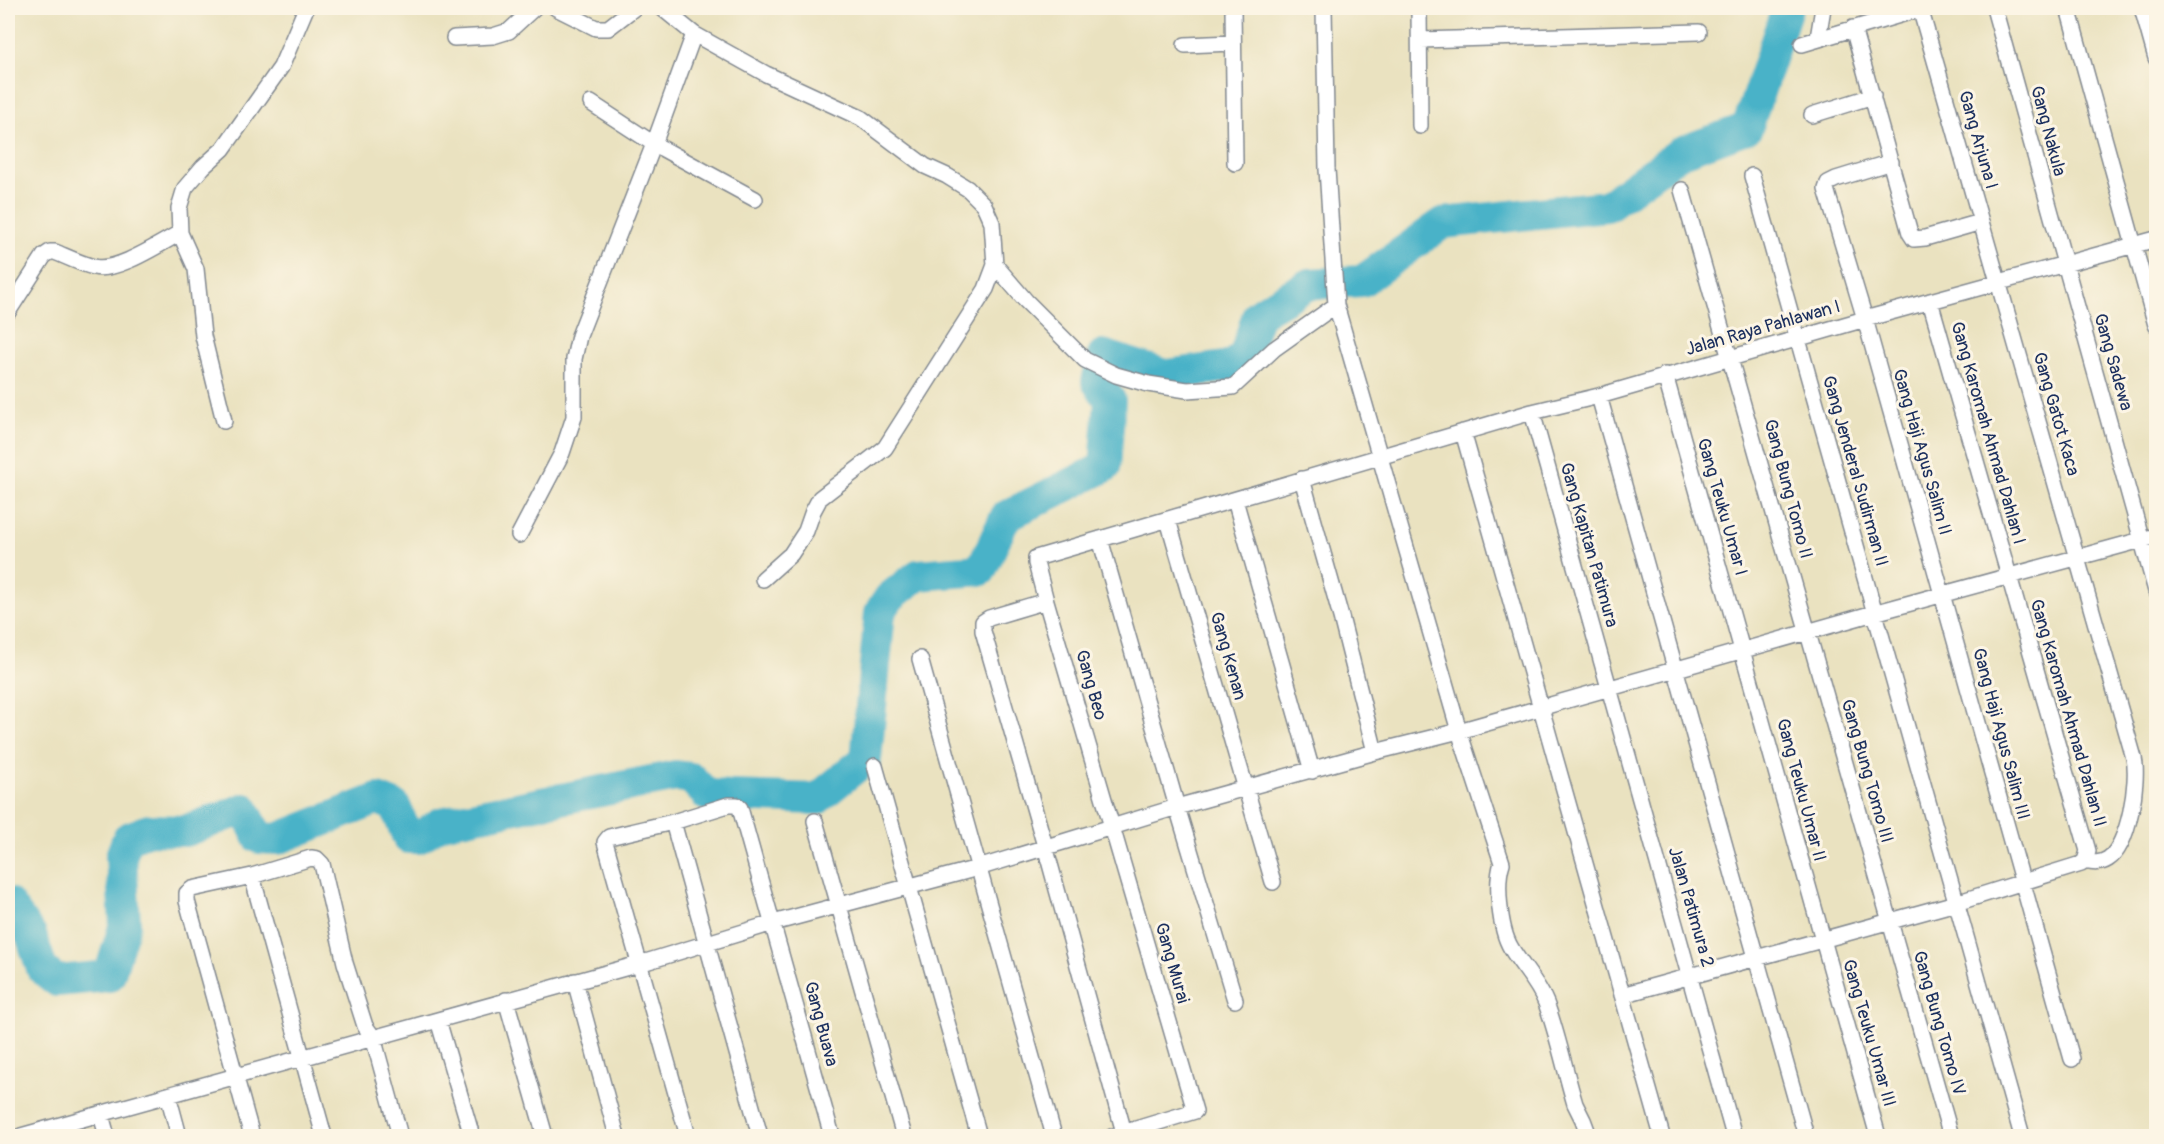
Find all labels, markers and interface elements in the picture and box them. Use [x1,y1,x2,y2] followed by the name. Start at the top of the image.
[2025,83,2071,179] street label: Gang Nakula
[1953,88,2003,192] street label: Gang Arjuna I
[1683,295,1843,361] street label: Jalan Raya Pahlawan I
[2088,311,2138,413] street label: Gang Sadewa
[1945,319,2031,547] street label: Gang Karomah Ahmad Dahlan I
[2027,350,2085,478] street label: Gang Gatot Kaca
[1887,366,1957,538] street label: Gang Haji Agus Salim II
[1817,373,1893,569] street label: Gang Jenderal Sudirman II
[1758,417,1818,561] street label: Gang Bung Tomo II
[1691,436,1753,578] street label: Gang Teuku Umar I
[1555,460,1623,630] street label: Gang Kapitan Patimura
[2024,597,2112,829] street label: Gang Karomah Ahmad Dahlan II
[1204,609,1252,703] street label: Gang Kenan
[1967,646,2035,822] street label: Gang Haji Agus Salim III
[1070,647,1112,723] street label: Gang Beo
[1835,697,1899,845] street label: Gang Bung Tomo III
[1771,716,1831,864] street label: Gang Teuku Umar II
[1663,844,1719,970] street label: Jalan Patimura 2
[1150,920,1194,1006] street label: Gang Murai
[1907,948,1971,1098] street label: Gang Bung Tomo IV
[1837,957,1901,1109] street label: Gang Teuku Umar III
[799,979,843,1069] street label: Gang Buava

